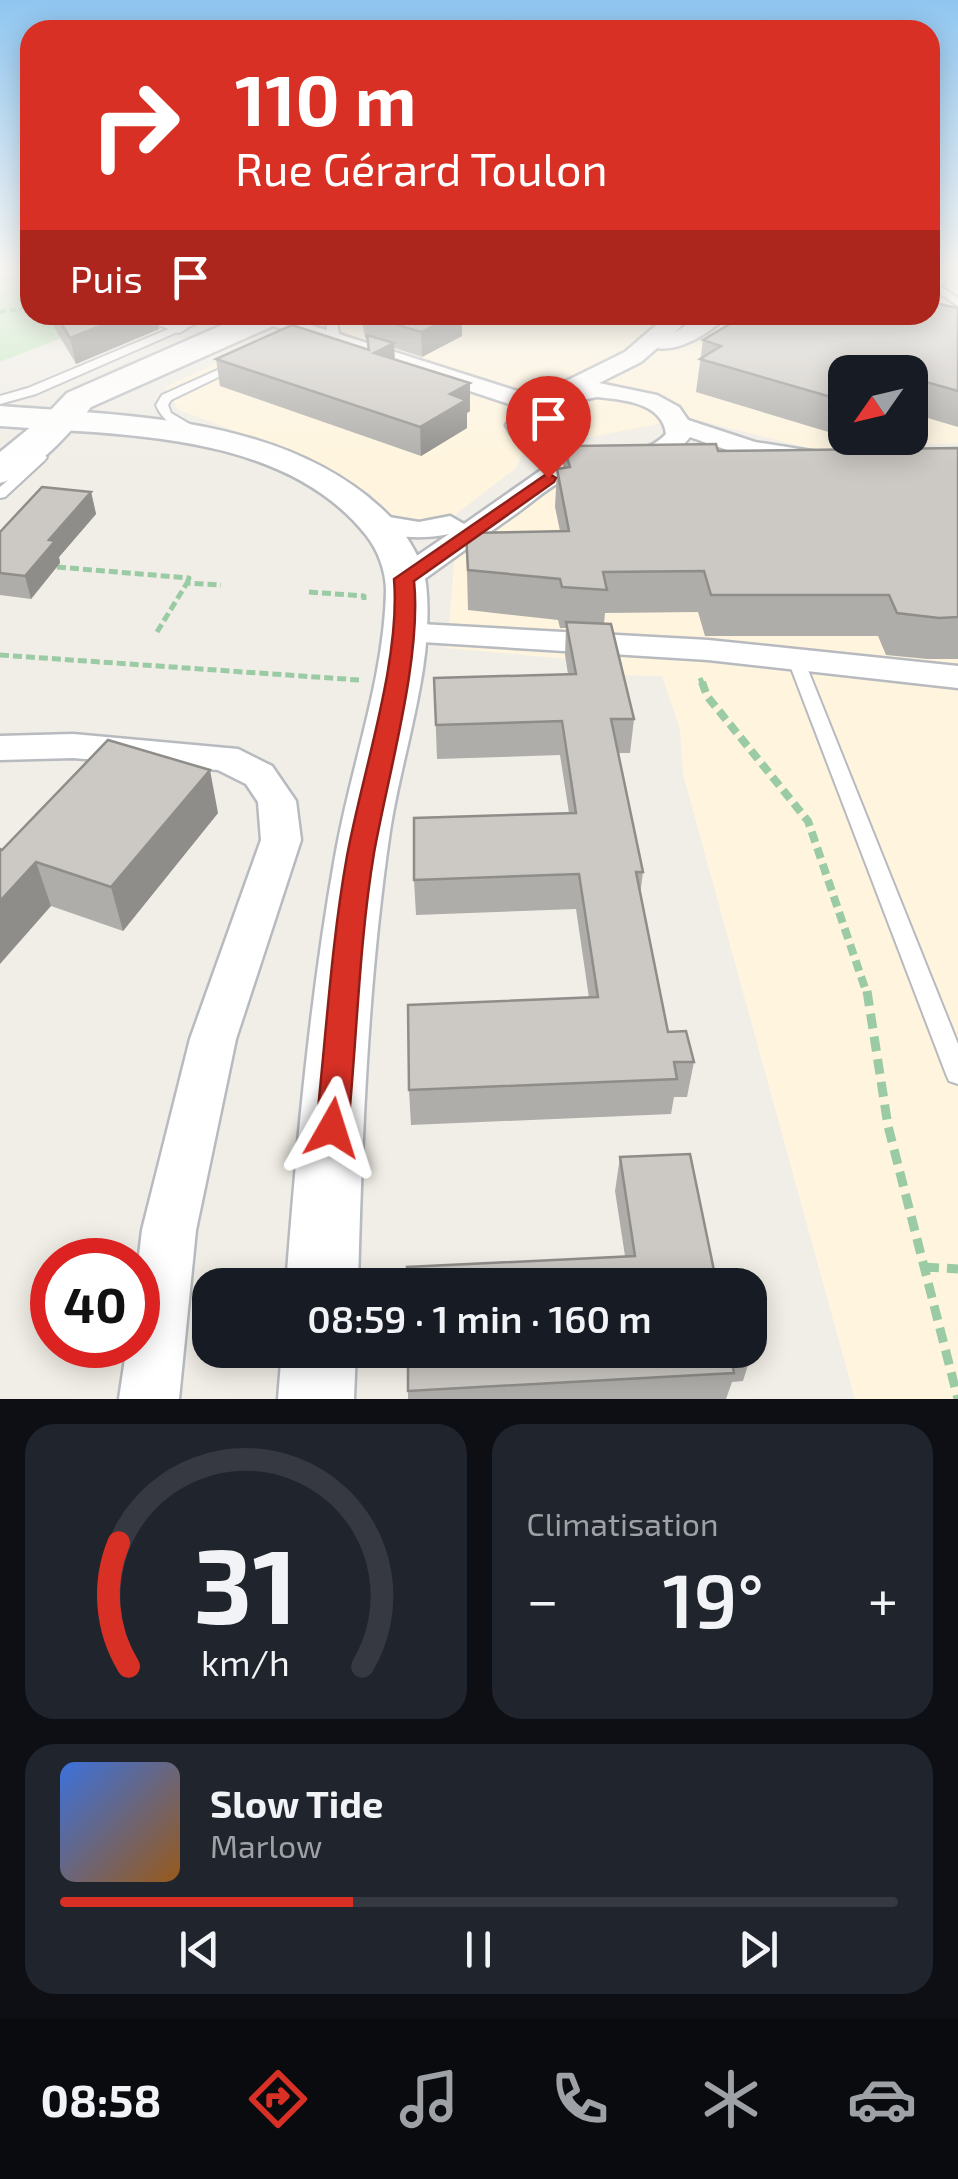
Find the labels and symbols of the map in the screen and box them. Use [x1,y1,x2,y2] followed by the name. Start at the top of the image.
[828,355,928,455] north arrow
[506,376,591,479] pin
[280,1076,384,1180] position arrow
[30,1238,160,1368] speed limit sign: 40

